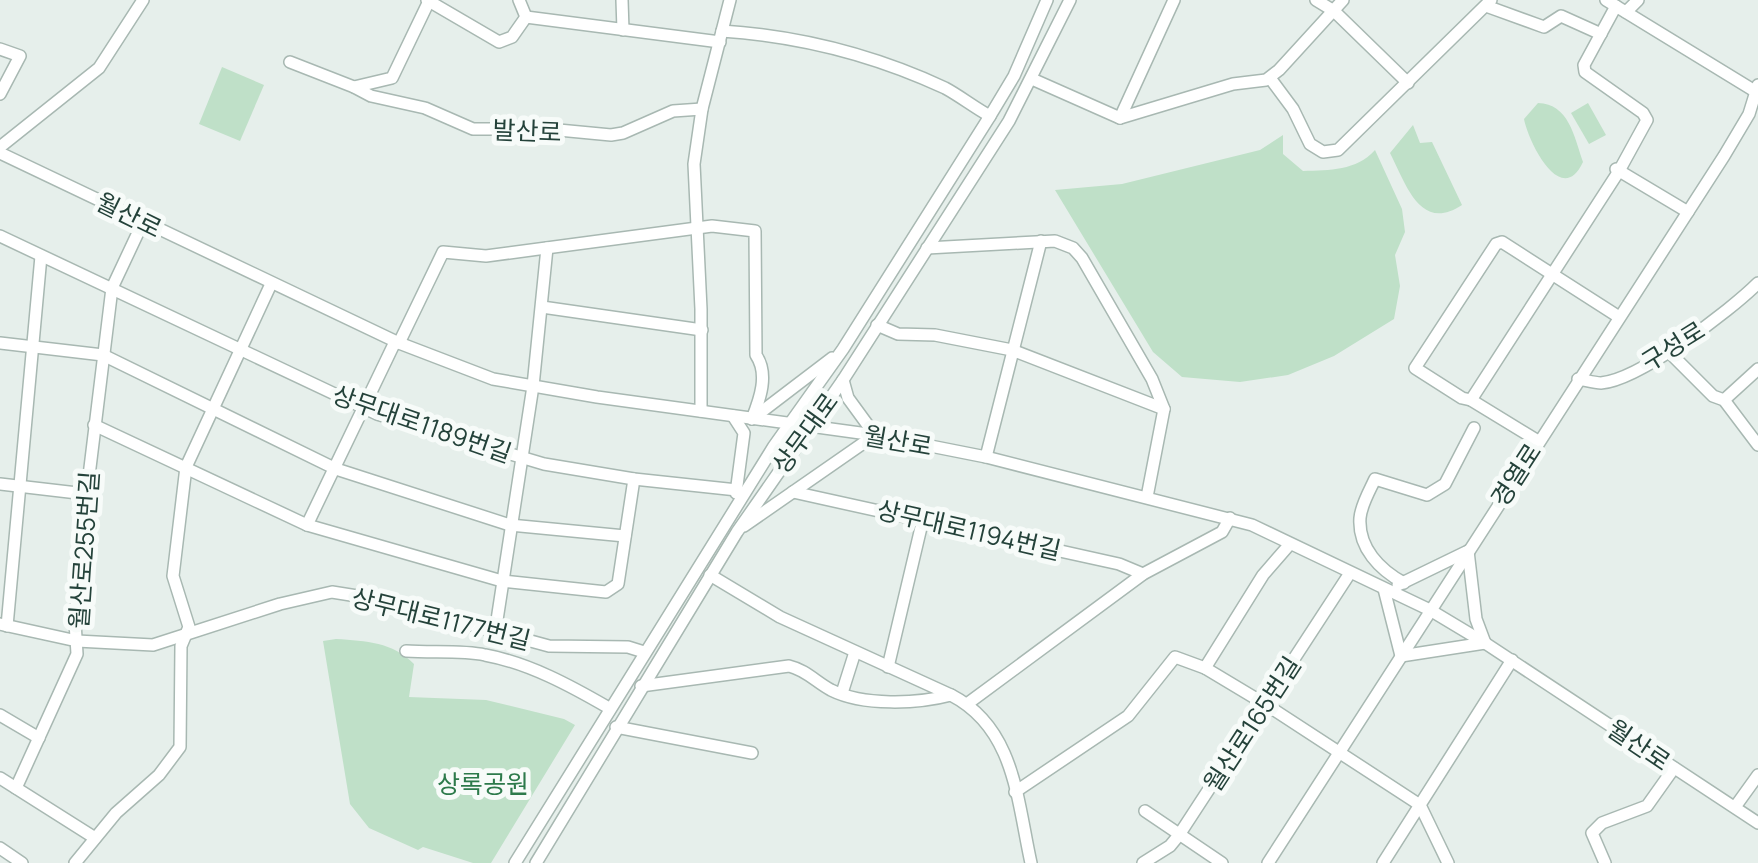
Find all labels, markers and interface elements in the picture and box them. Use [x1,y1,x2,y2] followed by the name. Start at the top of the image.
[492,112,562,149] street label: 발산로
[91,184,168,245] street label: 월산로
[1634,312,1711,379] street label: 구성로
[328,376,517,471] street label: 상무대로1189번길
[763,385,846,480] street label: 상무대로
[861,417,935,464] street label: 월산로
[1482,436,1549,513] street label: 경열로
[61,470,106,630] street label: 월산로255번길
[874,491,1065,568] street label: 상무대로1194번길
[348,579,534,658] street label: 상무대로1177번길
[1195,649,1308,798] street label: 월산로165번길
[1601,711,1678,778] street label: 월산로
[437,766,529,801] park label: 상록공원

